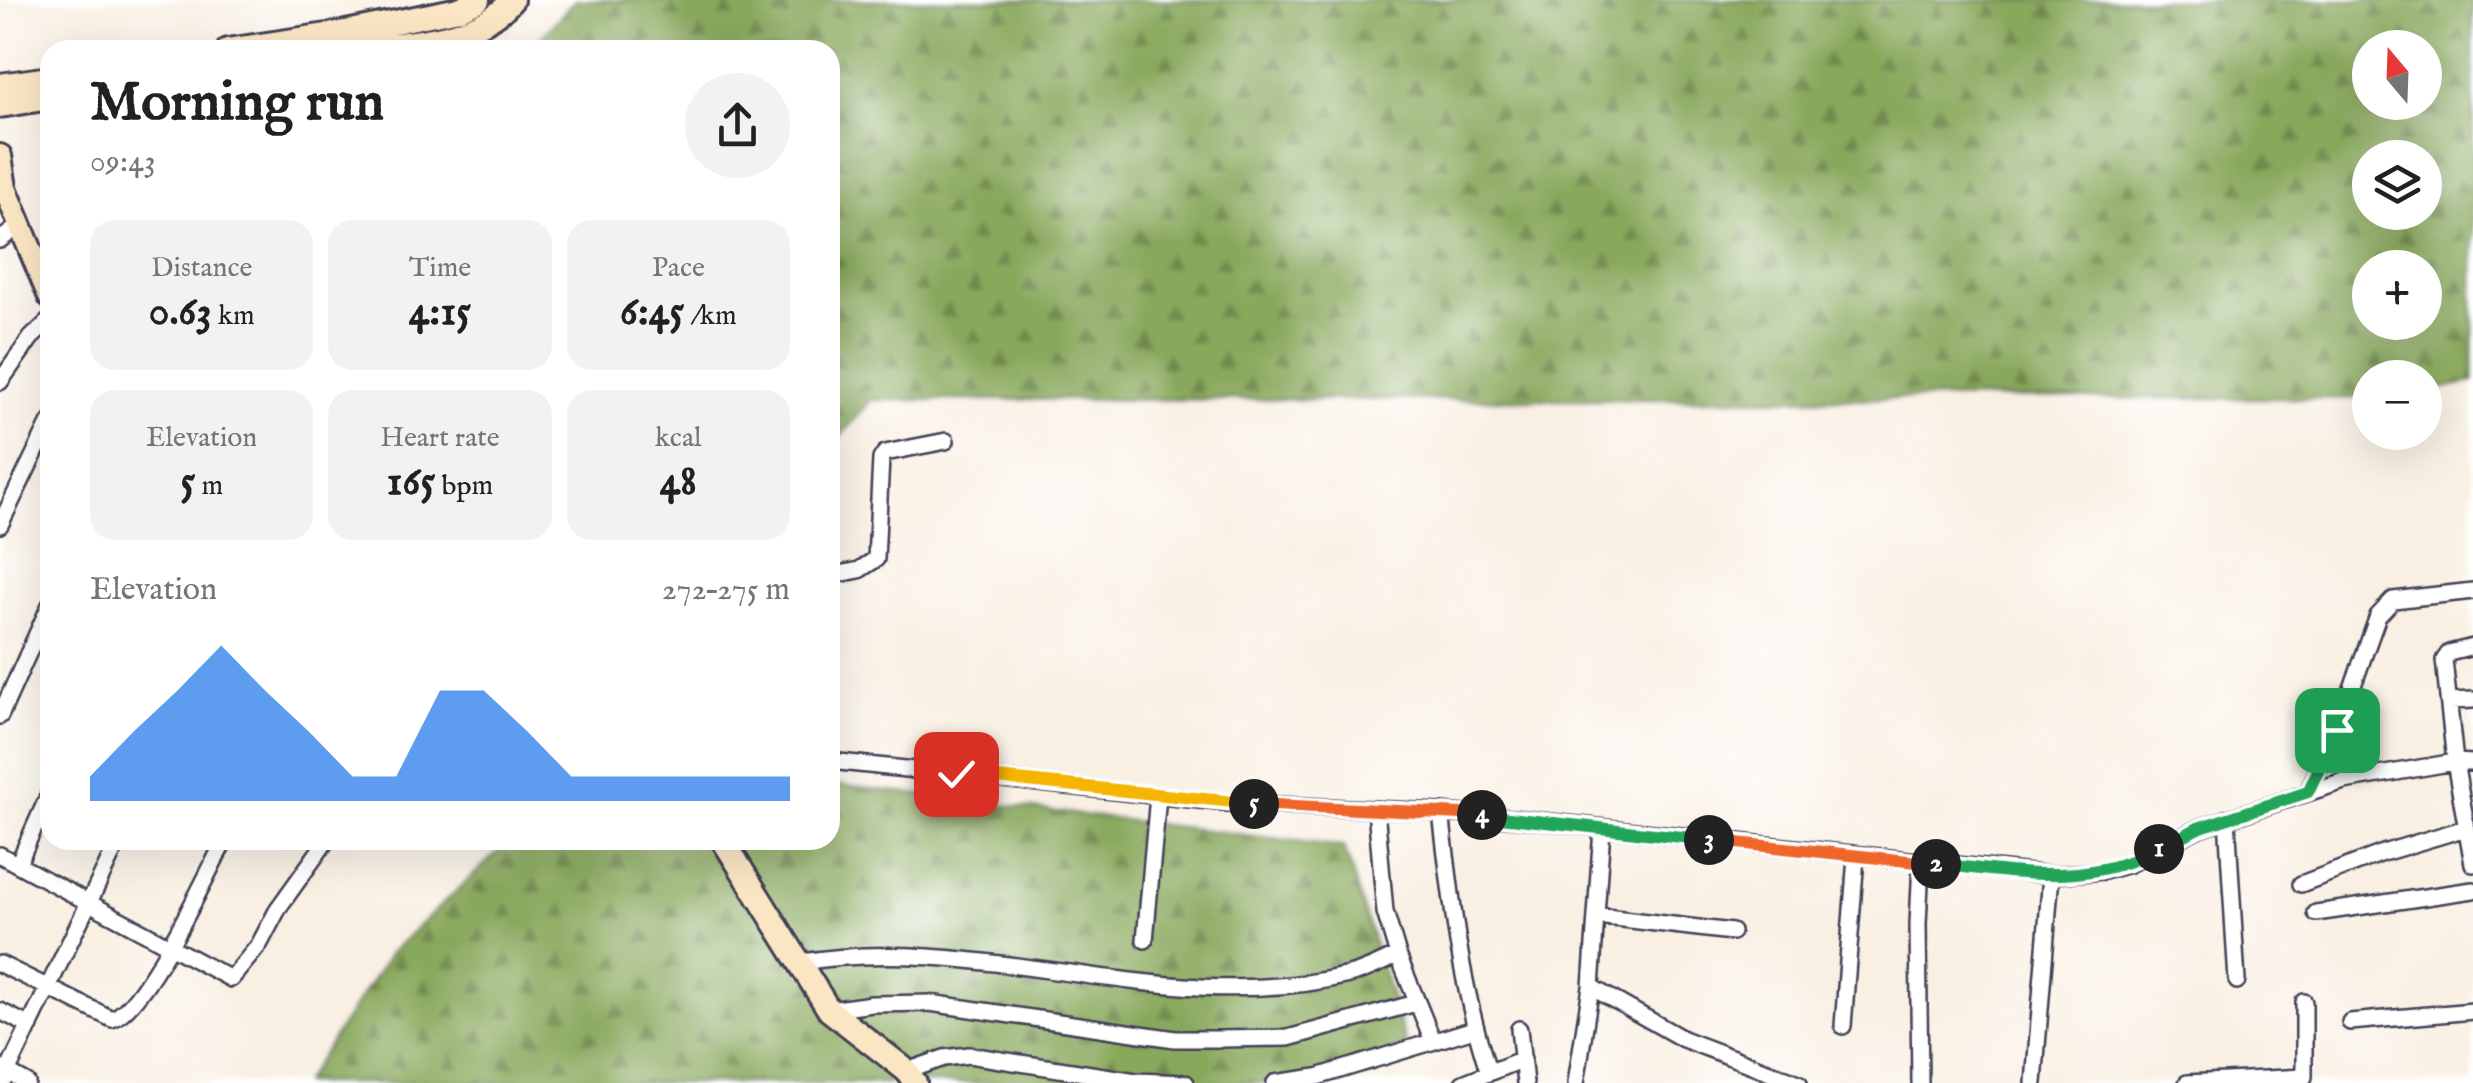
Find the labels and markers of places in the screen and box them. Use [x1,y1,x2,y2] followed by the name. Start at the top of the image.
[2295,688,2380,773] pin
[914,732,999,817] pin
[1229,779,1279,829] pin: 5
[1457,790,1507,840] pin: 4
[1684,815,1734,865] pin: 3
[2134,824,2184,874] pin: 1
[1911,839,1961,889] pin: 2

